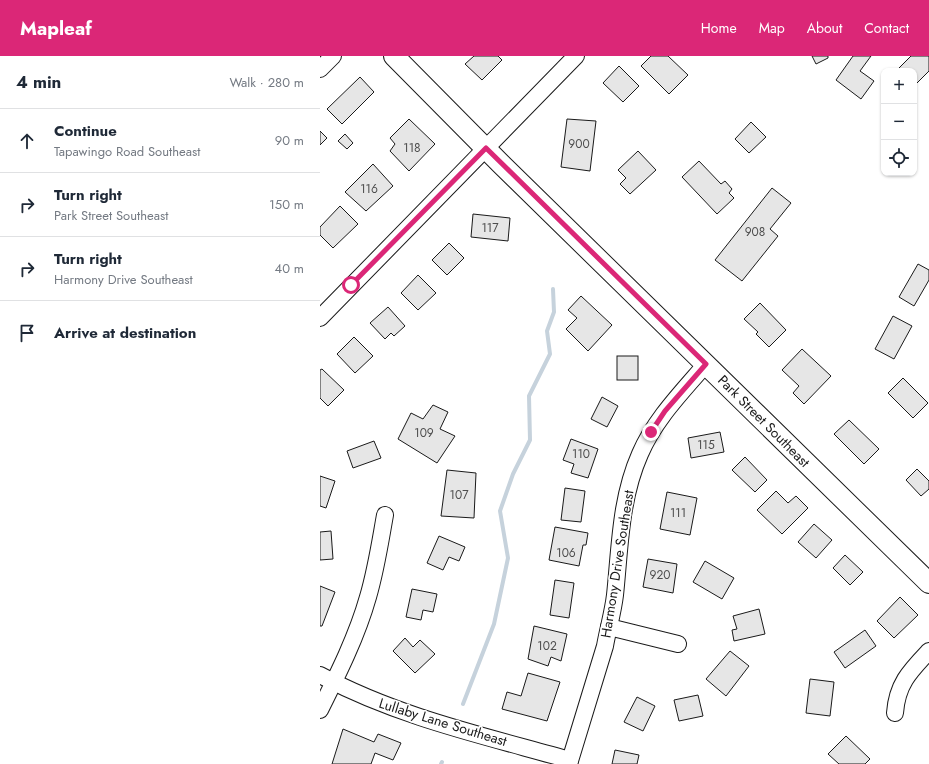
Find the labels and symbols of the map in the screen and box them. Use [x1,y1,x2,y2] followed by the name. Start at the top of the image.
[568,135,590,153] house number: 900
[403,139,421,157] house number: 118
[360,180,378,198] house number: 116
[481,219,499,237] house number: 117
[745,223,765,241] house number: 908
[342,276,360,294] route start
[713,370,815,472] street label: Park Street Southeast
[642,423,660,441] route end
[414,424,434,442] house number: 109
[697,436,715,454] house number: 115
[572,445,590,463] house number: 110
[450,486,469,504] house number: 107
[595,488,639,639] street label: Harmony Drive Southeast
[670,504,686,522] house number: 111
[556,544,576,562] house number: 106
[650,566,670,584] house number: 920
[537,637,557,655] house number: 102
[377,693,510,751] street label: Lullaby Lane Southeast

